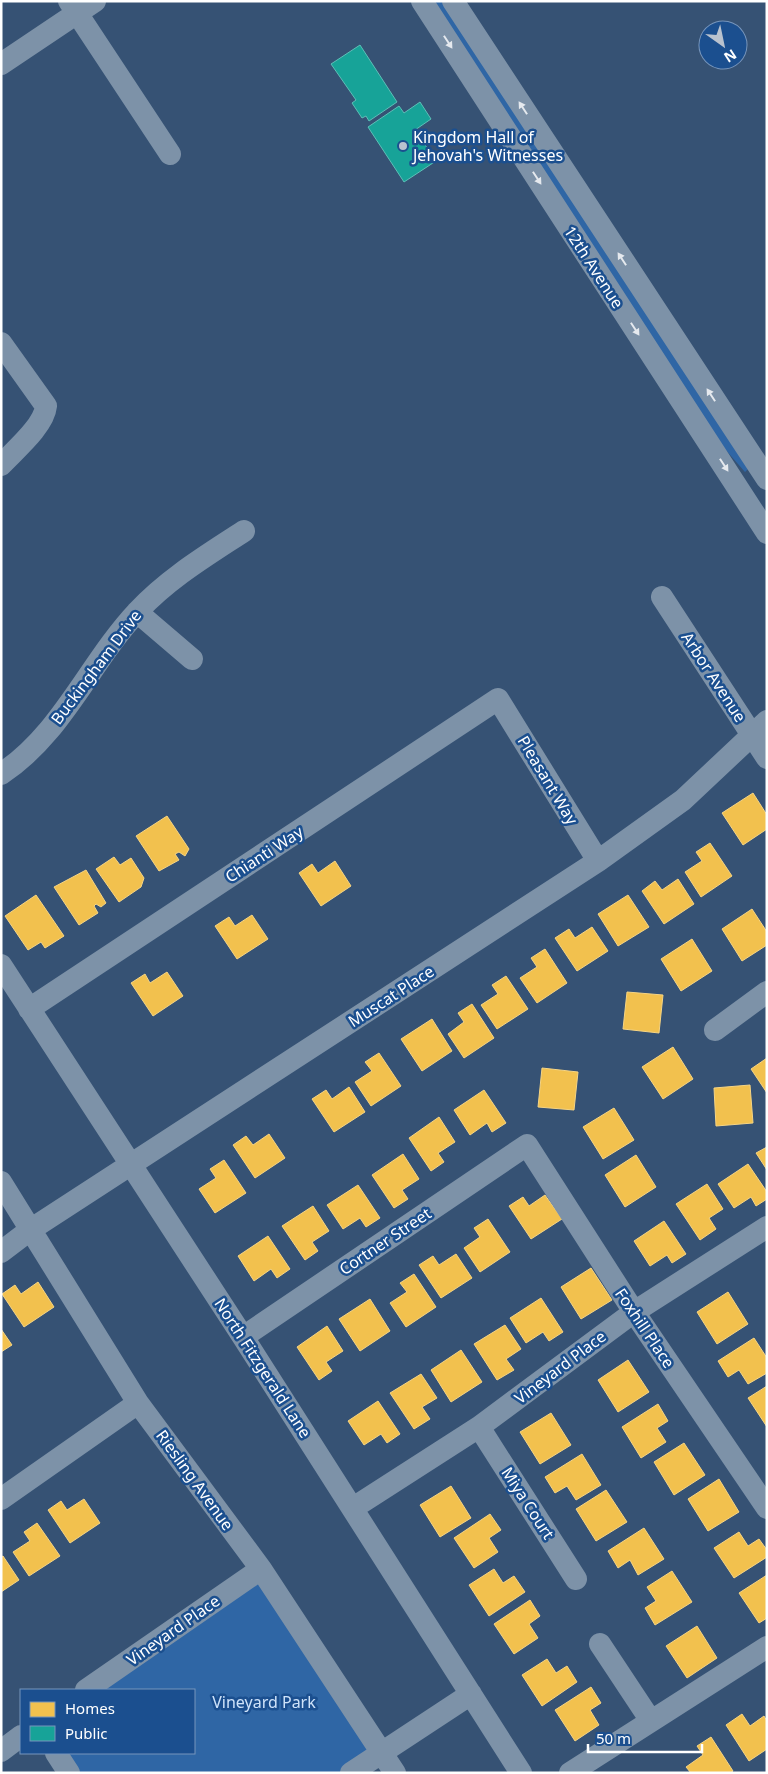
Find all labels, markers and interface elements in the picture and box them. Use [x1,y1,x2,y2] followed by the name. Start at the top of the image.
[698,20,748,70] north arrow
[443,35,453,49] one-way arrow
[720,45,740,67] text: N
[519,102,528,115] one-way arrow
[411,126,563,166] place label: Kingdom Hall of Jehovah's Witnesses
[397,140,409,152] marker: Kingdom Hall of Jehovah's Witnesses
[532,172,541,185] one-way arrow
[559,221,629,313] street label: 12th Avenue
[617,252,627,266] one-way arrow
[630,323,640,336] one-way arrow
[706,388,716,402] one-way arrow
[719,459,728,472] one-way arrow
[46,605,146,729] street label: Buckingham Drive
[677,628,751,726] street label: Arbor Avenue
[513,731,584,829] street label: Pleasant Way
[221,820,308,887] street label: Chianti Way
[344,960,438,1032] street label: Muscat Place
[335,1202,435,1280] street label: Cortner Street
[610,1284,680,1372] street label: Foxhill Place
[210,1294,316,1442] street label: North Fitzgerald Lane
[510,1325,610,1409] street label: Vineyard Place
[151,1425,239,1535] street label: Riesling Avenue
[496,1463,560,1544] street label: Miya Court
[122,1590,224,1670] street label: Vineyard Place
[20,1689,195,1754] legend
[212,1691,316,1713] park label: Vineyard Park
[65,1698,115,1718] text: Homes
[588,1722,702,1754] scale bar
[65,1723,108,1743] text: Public
[596,1728,631,1748] text: 50 m

